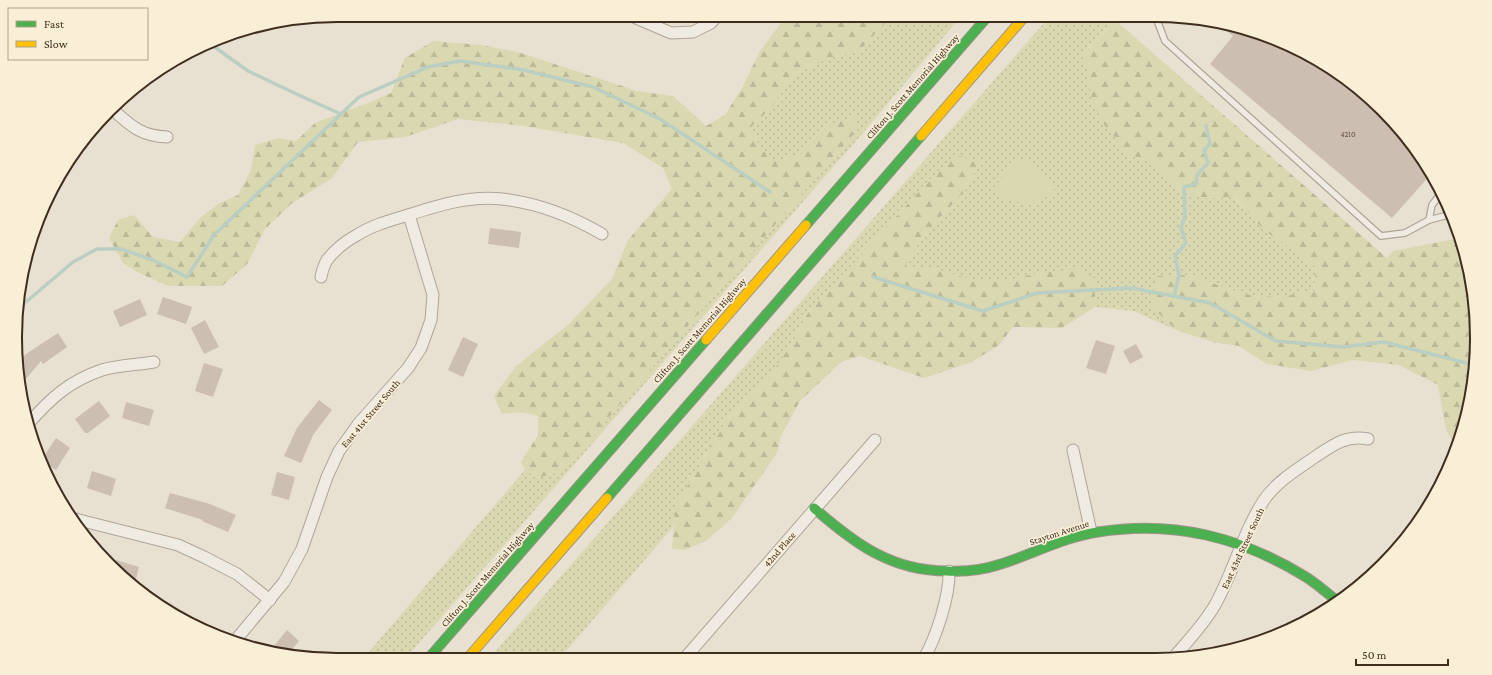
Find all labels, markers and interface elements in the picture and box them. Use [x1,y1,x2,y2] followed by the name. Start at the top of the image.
[8,8,148,60] legend
[44,17,65,31] text: Fast
[864,31,961,141] street label: Clifton J. Scott Memorial Highway
[44,37,68,51] text: Slow
[1341,130,1356,139] house number: 4210
[651,275,748,385] street label: Clifton J. Scott Memorial Highway
[339,377,403,450] street label: East 41st Street South
[1219,505,1266,591] street label: East 43rd Street South
[1028,517,1091,547] street label: Stayton Avenue
[439,519,536,629] street label: Clifton J. Scott Memorial Highway
[761,529,798,569] street label: 42nd Place
[1356,641,1448,667] scale bar
[1362,648,1387,662] text: 50 m

